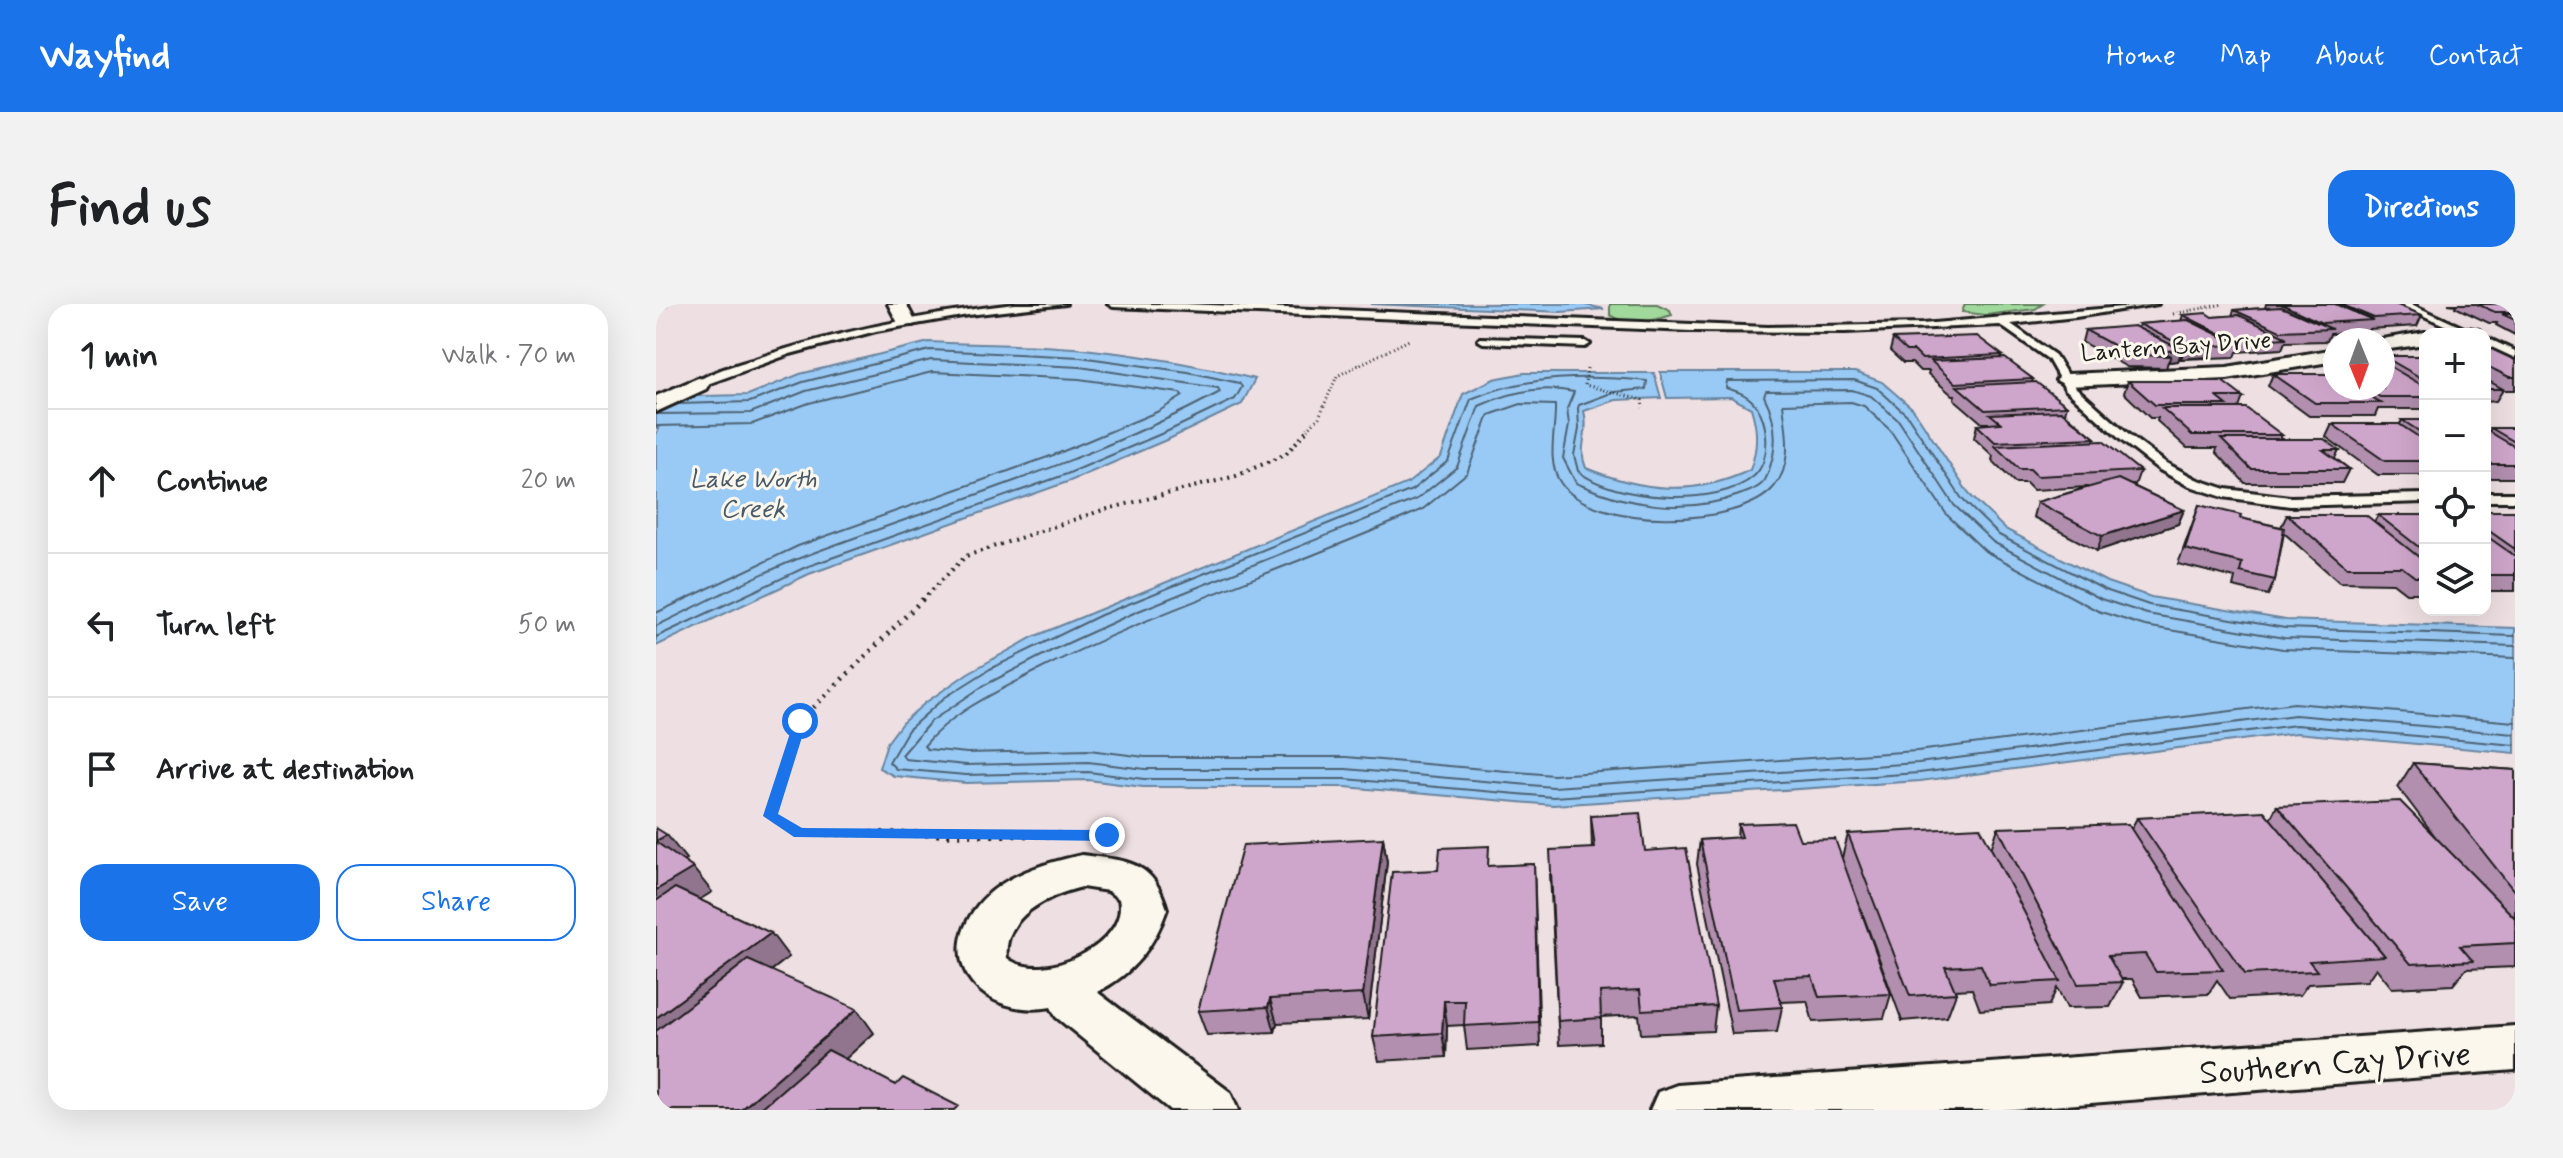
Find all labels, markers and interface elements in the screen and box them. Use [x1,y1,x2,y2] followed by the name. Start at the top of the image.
[40,32,170,81] text: Wayfind
[2106,38,2176,75] text: Home
[2220,38,2271,75] text: Map
[2315,38,2384,75] text: About
[2428,38,2523,75] text: Contact
[2328,170,2515,247] button: Directions
[48,172,211,245] text: Find us
[2080,325,2273,370] street label: Lantern Bay Drive
[2323,328,2395,400] north arrow
[2419,328,2491,616] map controls
[2419,328,2491,400] button: +
[80,334,158,379] text: 1 min
[441,339,576,373] text: Walk · 70 m
[2419,400,2491,472] button: −
[80,459,124,503] icon: ahead
[156,462,268,501] text: Continue
[689,463,817,527] water label: Lake Worth Creek
[521,464,576,498] text: 20 m
[2419,472,2491,544] button: locate
[2419,544,2491,616] button: layers
[80,603,124,647] icon: left
[156,606,276,645] text: Turn left
[518,608,576,642] text: 50 m
[782,703,818,739] route start
[80,747,124,791] icon: arrive
[156,750,414,789] text: Arrive at destination
[1089,817,1125,853] route end
[80,864,320,941] button: Save
[336,864,576,941] button: Share
[2198,1033,2472,1096] street label: Southern Cay Drive

